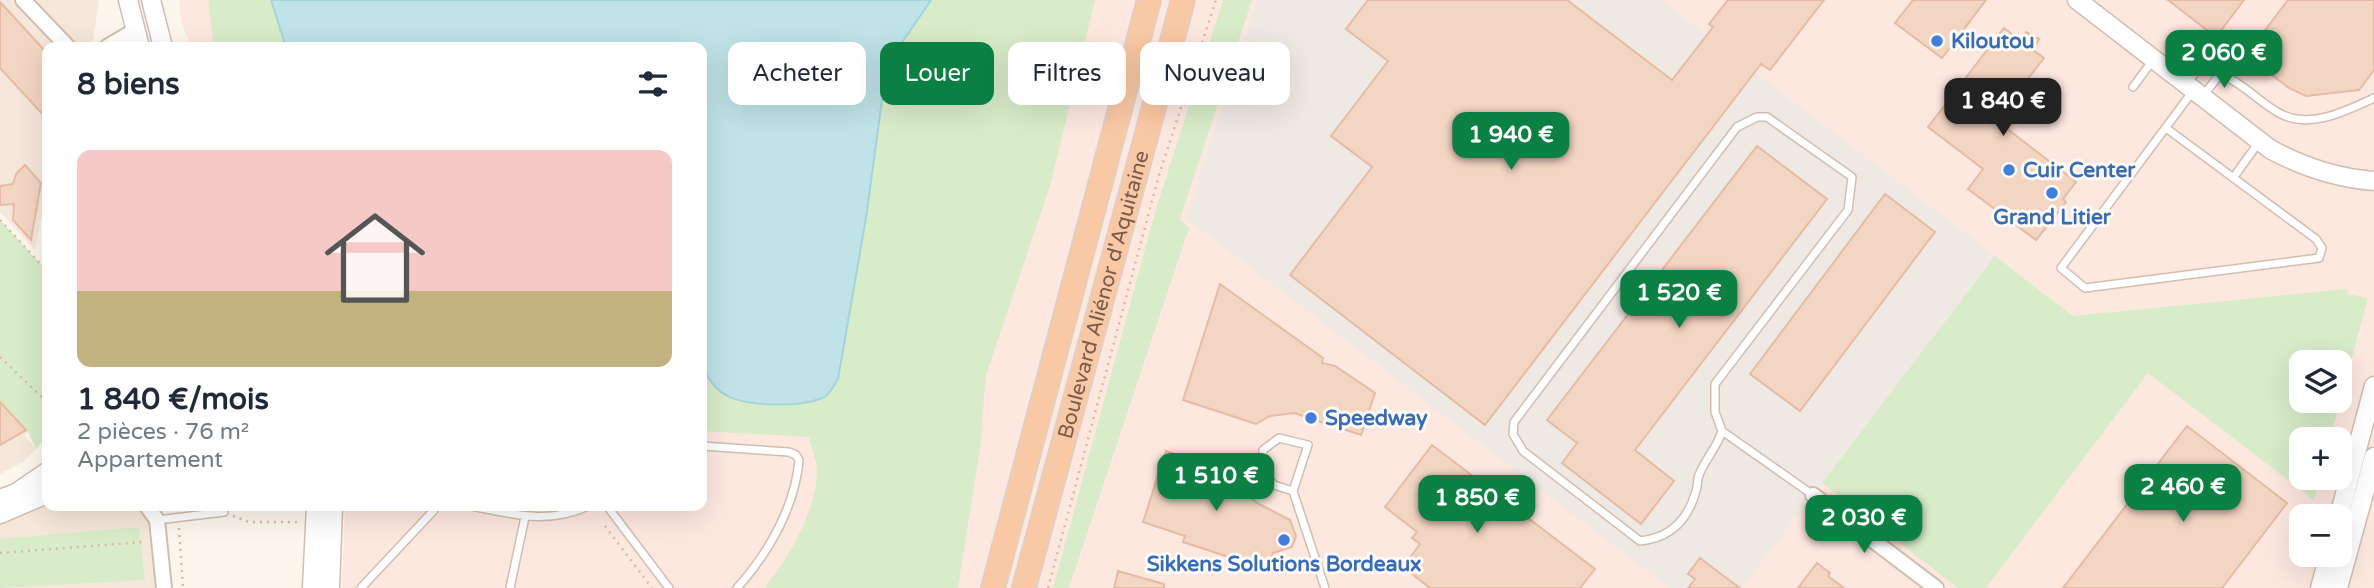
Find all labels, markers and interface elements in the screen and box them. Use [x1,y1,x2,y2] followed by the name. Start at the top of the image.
[1951,29,2035,54] place label: Kiloutou
[2159,31,2289,90] pin: 2 060 €
[1929,33,1945,49] marker: Kiloutou
[2181,39,2267,67] text: 2 060 €
[728,42,866,105] chip: Acheter
[880,42,994,105] chip: Louer
[1008,42,1126,105] chip: Filtres
[1140,42,1290,105] chip: Nouveau
[634,65,672,103] icon: filters
[77,66,180,103] text: 8 biens
[1938,78,2068,138] pin: 1 840 €
[1960,87,2046,115] text: 1 840 €
[1446,113,1576,172] pin: 1 940 €
[1468,121,1554,149] text: 1 940 €
[1053,148,1155,442] street label: Boulevard Aliénor d'Aquitaine
[2023,158,2136,183] place label: Cuir Center
[2001,162,2017,178] marker: Cuir Center
[2044,185,2060,201] marker: Grand Litier
[312,195,438,321] icon: home
[1993,205,2112,230] place label: Grand Litier
[1614,270,1744,330] pin: 1 520 €
[1636,279,1722,307] text: 1 520 €
[2289,350,2352,567] map controls
[2289,350,2352,413] button: layers
[77,381,269,418] text: 1 840 €/mois
[1325,406,1428,431] place label: Speedway
[1303,410,1319,426] marker: Speedway
[77,418,249,446] text: 2 pièces · 76 m²
[2289,427,2352,490] button: +
[77,446,223,474] text: Appartement
[1151,454,1281,513] pin: 1 510 €
[1173,462,1259,490] text: 1 510 €
[2118,464,2248,524] pin: 2 460 €
[2140,473,2226,501] text: 2 460 €
[1412,476,1542,535] pin: 1 850 €
[1434,484,1520,512] text: 1 850 €
[1799,496,1929,555] pin: 2 030 €
[1821,504,1907,532] text: 2 030 €
[2289,504,2352,567] button: −
[1276,532,1292,548] marker: Sikkens Solutions Bordeaux
[1147,552,1421,577] place label: Sikkens Solutions Bordeaux

